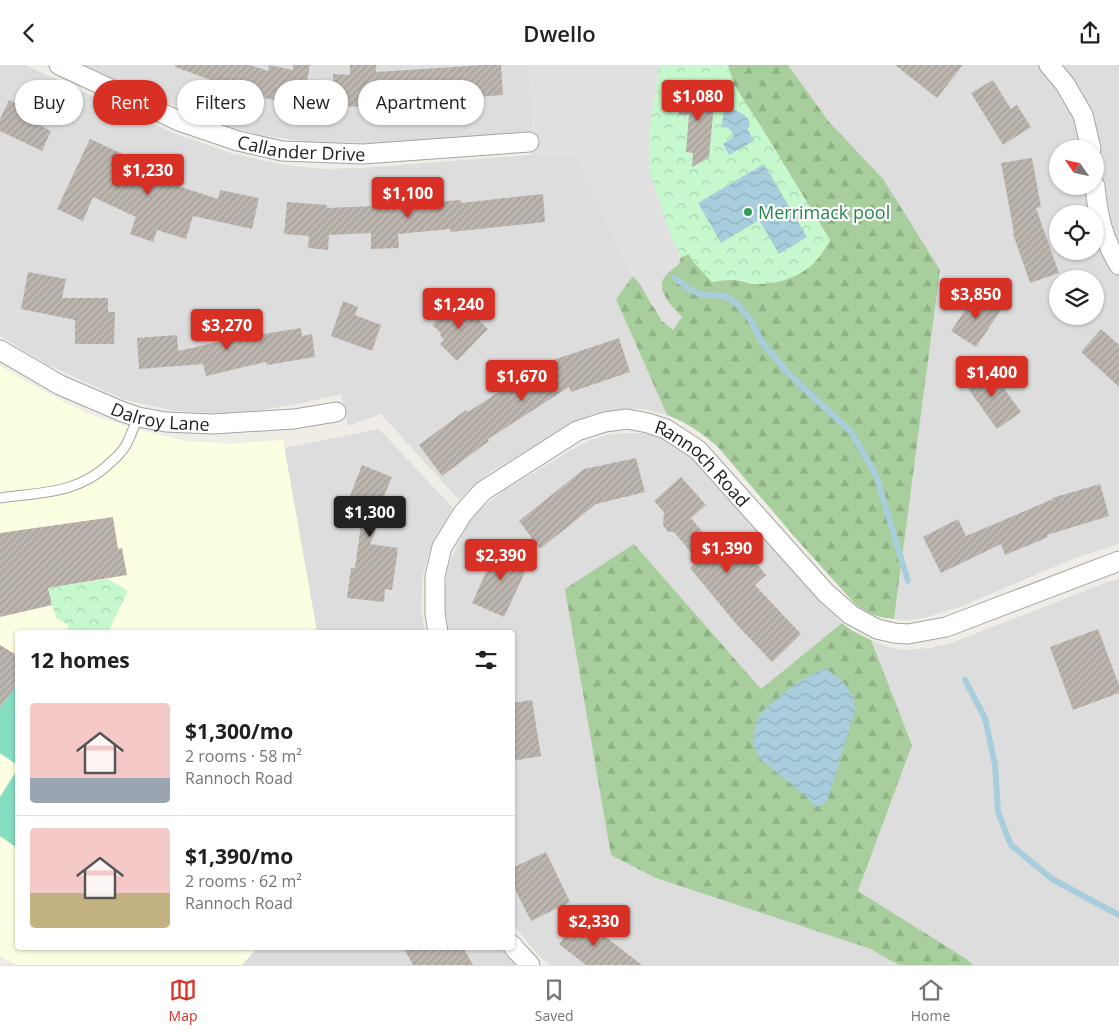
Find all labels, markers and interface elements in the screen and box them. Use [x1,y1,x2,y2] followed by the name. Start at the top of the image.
[523,18,596,48] text: Dwello
[15,19,43,47] icon: back
[1076,19,1104,47] icon: share
[15,80,83,125] chip: Buy
[93,80,167,125] chip: Rent
[177,80,264,125] chip: Filters
[274,80,348,125] chip: New
[358,80,484,125] chip: Apartment
[657,80,739,122] pin: $1,080
[673,85,723,107] text: $1,080
[235,129,366,166] street label: Callander Drive
[1049,140,1104,195] north arrow
[1049,140,1104,325] map controls
[107,153,189,196] pin: $1,230
[123,159,173,181] text: $1,230
[367,177,449,219] pin: $1,100
[383,182,433,204] text: $1,100
[758,200,890,224] place label: Merrimack pool
[1049,205,1104,260] button: locate
[742,206,754,218] marker: Merrimack pool
[1049,270,1104,325] button: layers
[935,277,1017,320] pin: $3,850
[951,283,1001,305] text: $3,850
[418,287,500,330] pin: $1,240
[434,293,484,315] text: $1,240
[186,309,268,351] pin: $3,270
[202,314,252,336] text: $3,270
[951,355,1033,398] pin: $1,400
[481,359,563,402] pin: $1,670
[967,361,1017,383] text: $1,400
[497,365,547,387] text: $1,670
[107,396,210,436] street label: Dalroy Lane
[652,414,755,512] street label: Rannoch Road
[329,495,411,538] pin: $1,300
[345,501,395,523] text: $1,300
[686,531,768,574] pin: $1,390
[702,537,752,559] text: $1,390
[460,539,542,581] pin: $2,390
[476,544,526,566] text: $2,390
[30,646,130,674] text: 12 homes
[472,646,500,674] icon: filters
[185,717,293,745] text: $1,300/mo
[70,723,130,783] icon: home
[185,745,302,767] text: 2 rooms · 58 m²
[185,767,293,789] text: Rannoch Road
[185,842,293,870] text: $1,390/mo
[70,848,130,908] icon: home
[185,870,302,892] text: 2 rooms · 62 m²
[185,892,293,914] text: Rannoch Road
[553,905,635,947] pin: $2,330
[569,910,619,932] text: $2,330
[169,976,198,1025] tab: Map
[535,976,574,1025] tab: Saved
[911,976,950,1025] tab: Home

